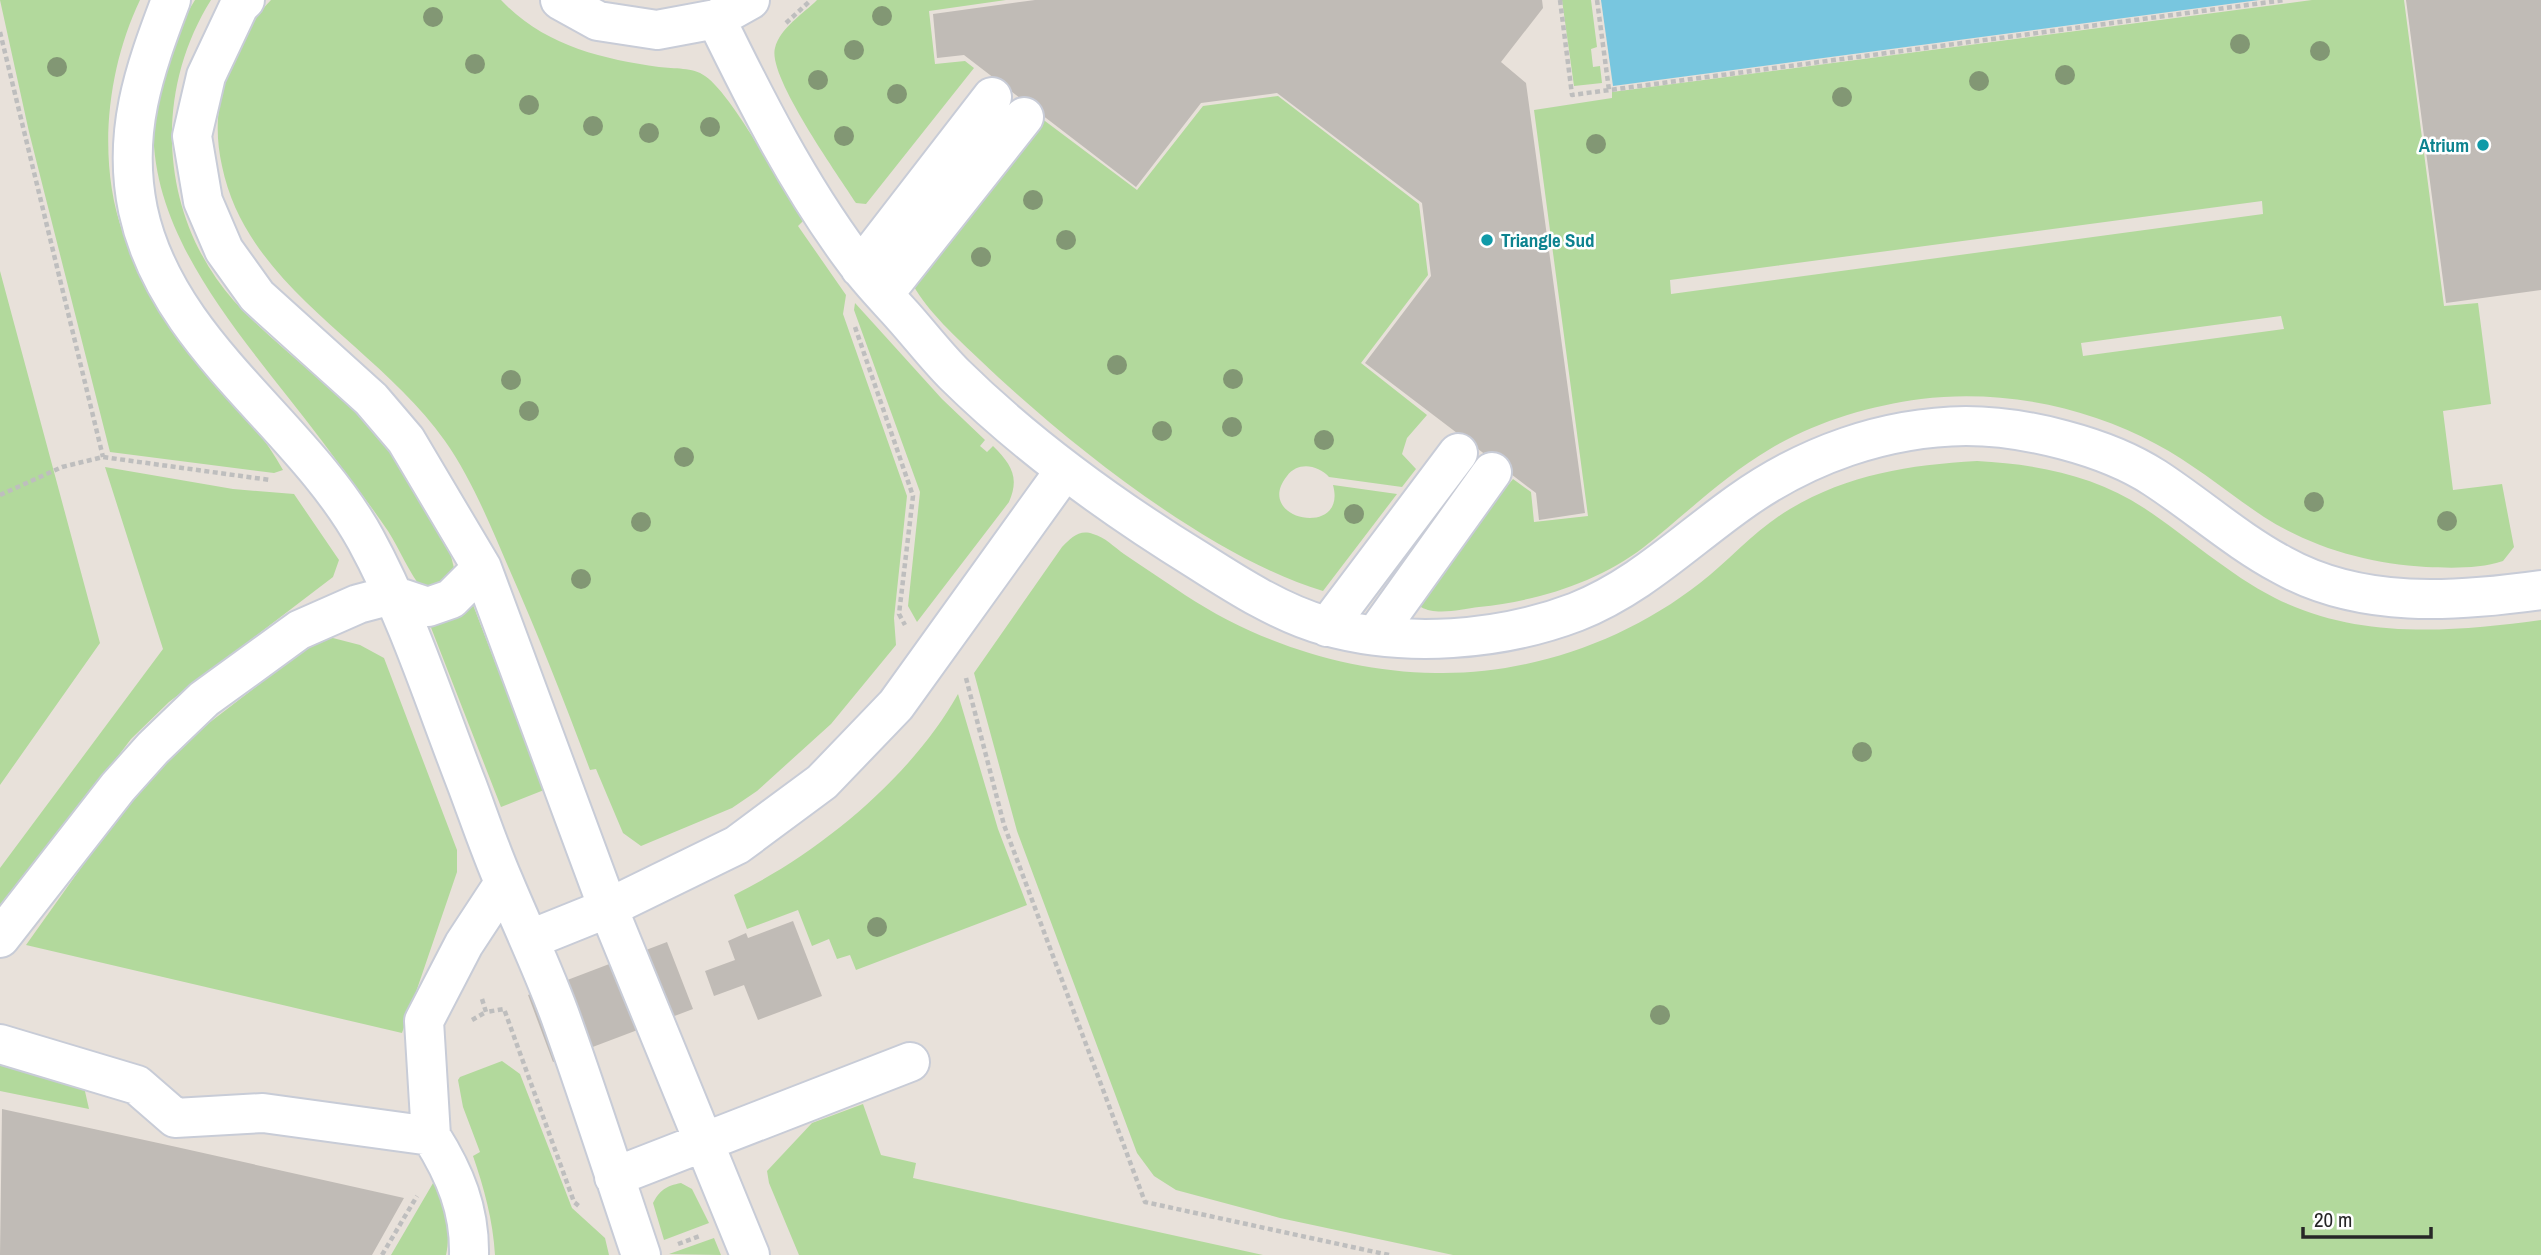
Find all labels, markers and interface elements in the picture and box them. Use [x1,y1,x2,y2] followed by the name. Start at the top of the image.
[2419,132,2469,158] place label: Atrium
[2475,137,2491,153] marker: Atrium
[1501,227,1595,253] place label: Triangle Sud
[1479,232,1495,248] marker: Triangle Sud
[2303,1196,2431,1240] scale bar
[2314,1205,2352,1234] text: 20 m

